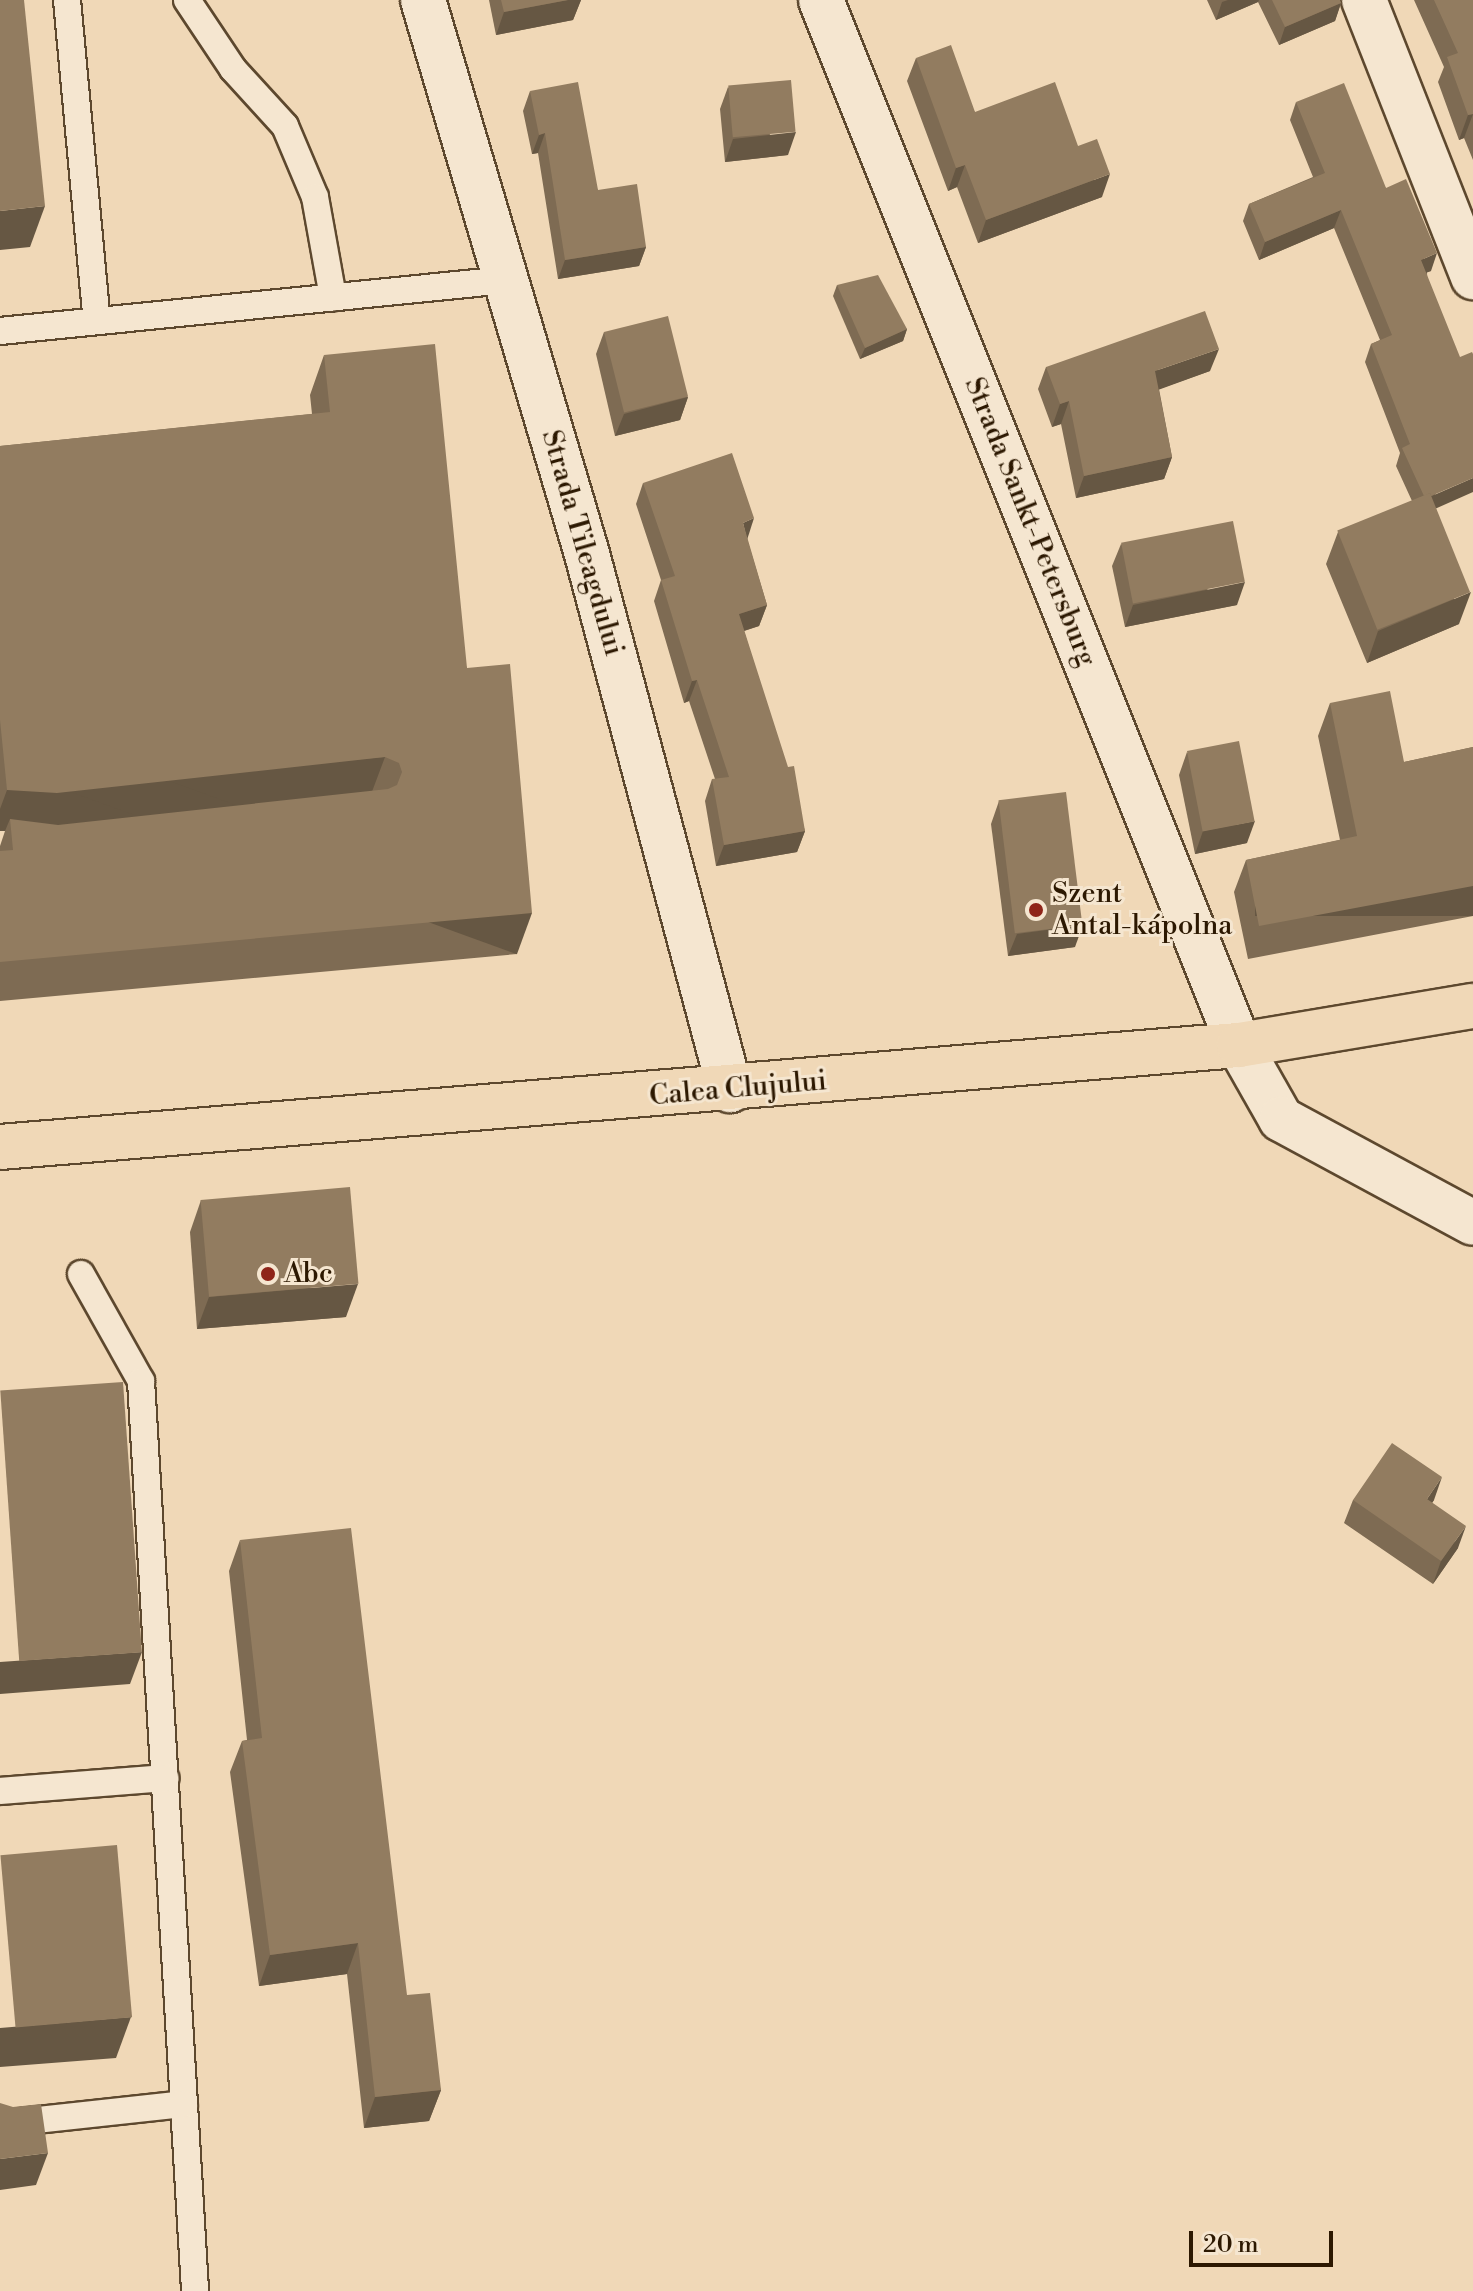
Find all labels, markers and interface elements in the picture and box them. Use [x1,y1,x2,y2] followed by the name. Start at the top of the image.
[957,373,1103,671] street label: Strada Sankt-Petersburg
[534,426,630,660] street label: Strada Tileagdului
[1052,877,1233,943] place label: Szent Antal-kápolna
[1027,901,1045,919] marker: Szent Antal-kápolna
[648,1065,828,1113] street label: Calea Clujului
[284,1257,333,1291] place label: Abc
[259,1265,277,1283] marker: Abc
[1193,2215,1337,2265] scale bar
[1203,2230,1259,2260] text: 20 m

